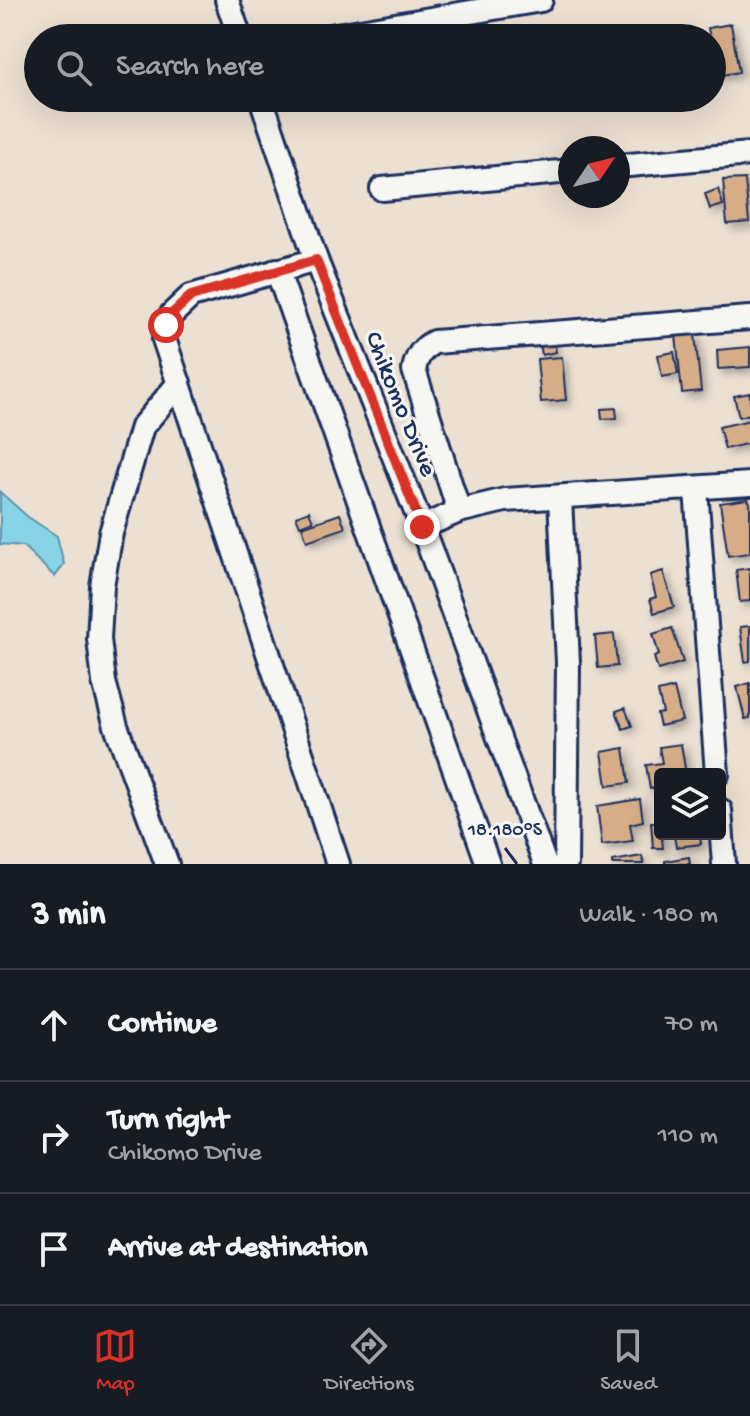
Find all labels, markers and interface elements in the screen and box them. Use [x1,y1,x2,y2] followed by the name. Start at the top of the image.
[24,24,726,112] search box
[52,46,96,90] icon: search
[116,51,264,86] text: Search here
[558,136,630,208] north arrow
[148,307,184,343] route start
[356,328,442,482] street label: Chikomo Drive
[404,509,440,545] route end
[654,768,726,840] map controls
[654,768,726,840] button: layers
[467,820,543,843] text: 18.180°S
[32,896,105,936] text: 3 min
[580,901,718,932] text: Walk · 180 m
[32,1003,76,1047] icon: ahead
[108,1008,217,1043] text: Continue
[665,1010,718,1041] text: 70 m
[108,1104,228,1139] text: Turn right
[32,1115,76,1159] icon: right
[658,1122,718,1153] text: 110 m
[108,1139,262,1170] text: Chikomo Drive
[32,1227,76,1271] icon: arrive
[108,1232,368,1267] text: Arrive at destination
[93,1324,137,1398] tab: Map
[324,1324,414,1398] tab: Directions
[600,1324,657,1398] tab: Saved

